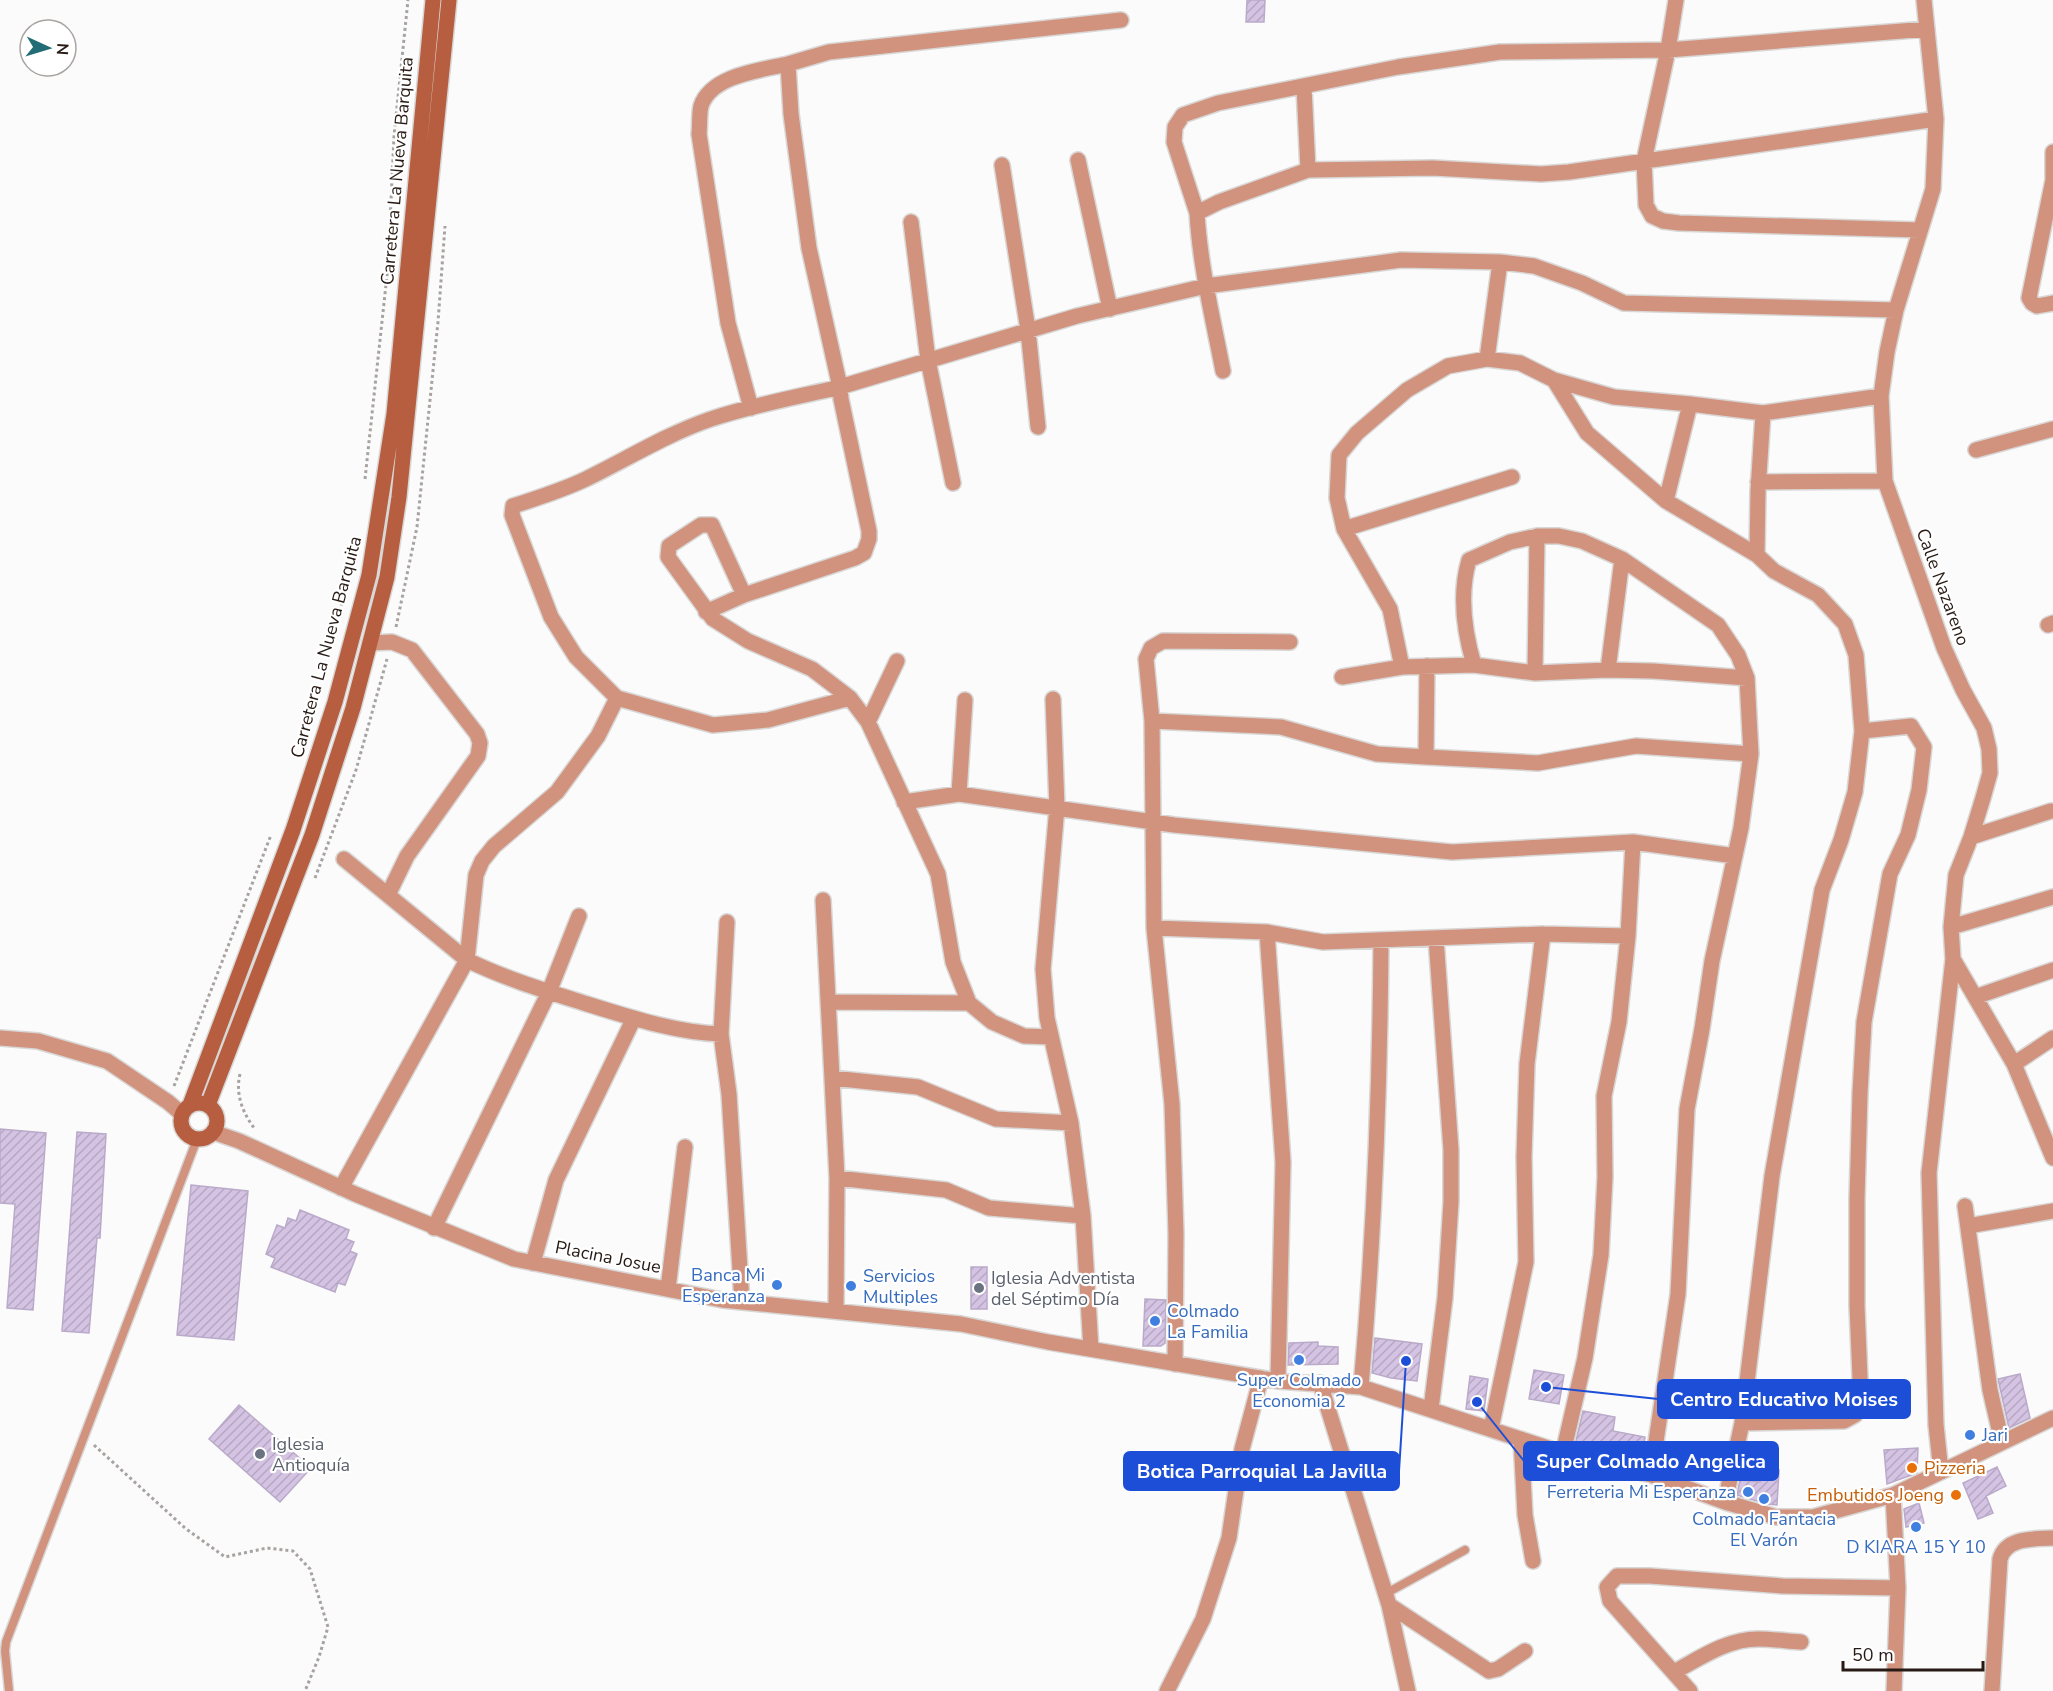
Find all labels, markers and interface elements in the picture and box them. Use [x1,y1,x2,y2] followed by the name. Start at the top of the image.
[18,18,78,78] north arrow
[51,42,73,56] text: N
[375,56,419,286] street label: Carretera La Nueva Barquita
[1911,525,1975,649] street label: Calle Nazareno
[285,533,367,761] street label: Carretera La Nueva Barquita
[553,1235,663,1279] street label: Placina Josue
[682,1263,765,1308] place label: Banca Mi Esperanza
[863,1264,938,1309] place label: Servicios Multiples
[991,1266,1135,1311] place label: Iglesia Adventista del Séptimo Día
[770,1278,784,1292] marker: Banca Mi Esperanza
[844,1279,858,1293] marker: Servicios Multiples
[972,1281,986,1295] marker: Iglesia Adventista del Séptimo Día
[1167,1299,1249,1344] place label: Colmado La Familia
[1148,1314,1162,1328] marker: Colmado La Familia
[1292,1353,1306,1367] marker: Super Colmado Economia 2
[1237,1368,1361,1413] place label: Super Colmado Economia 2
[1658,1380,1910,1418] callout: Centro Educativo Moises
[1670,1386,1898,1413] text: Centro Educativo Moises
[1981,1423,2008,1447] place label: Jari
[1963,1428,1977,1442] marker: Jari
[272,1432,350,1477] place label: Iglesia Antioquía
[1524,1442,1778,1480] callout: Super Colmado Angelica
[253,1447,267,1461] marker: Iglesia Antioquía
[1536,1448,1766,1475] text: Super Colmado Angelica
[1124,1452,1399,1490] callout: Botica Parroquial La Javilla
[1924,1456,1986,1480] place label: Pizzeria
[1137,1458,1387,1485] text: Botica Parroquial La Javilla
[1905,1461,1919,1475] marker: Pizzeria
[1547,1480,1736,1504] place label: Ferreteria Mi Esperanza
[1807,1483,1944,1507] place label: Embutidos Joeng
[1741,1485,1755,1499] marker: Ferreteria Mi Esperanza
[1949,1488,1963,1502] marker: Embutidos Joeng
[1757,1492,1771,1506] marker: Colmado Fantacia El Varón
[1692,1507,1836,1552] place label: Colmado Fantacia El Varón
[1909,1520,1923,1534] marker: D KIARA 15 Y 10
[1846,1535,1986,1559] place label: D KIARA 15 Y 10
[1843,1634,1982,1672] scale bar
[1852,1643,1894,1667] text: 50 m

